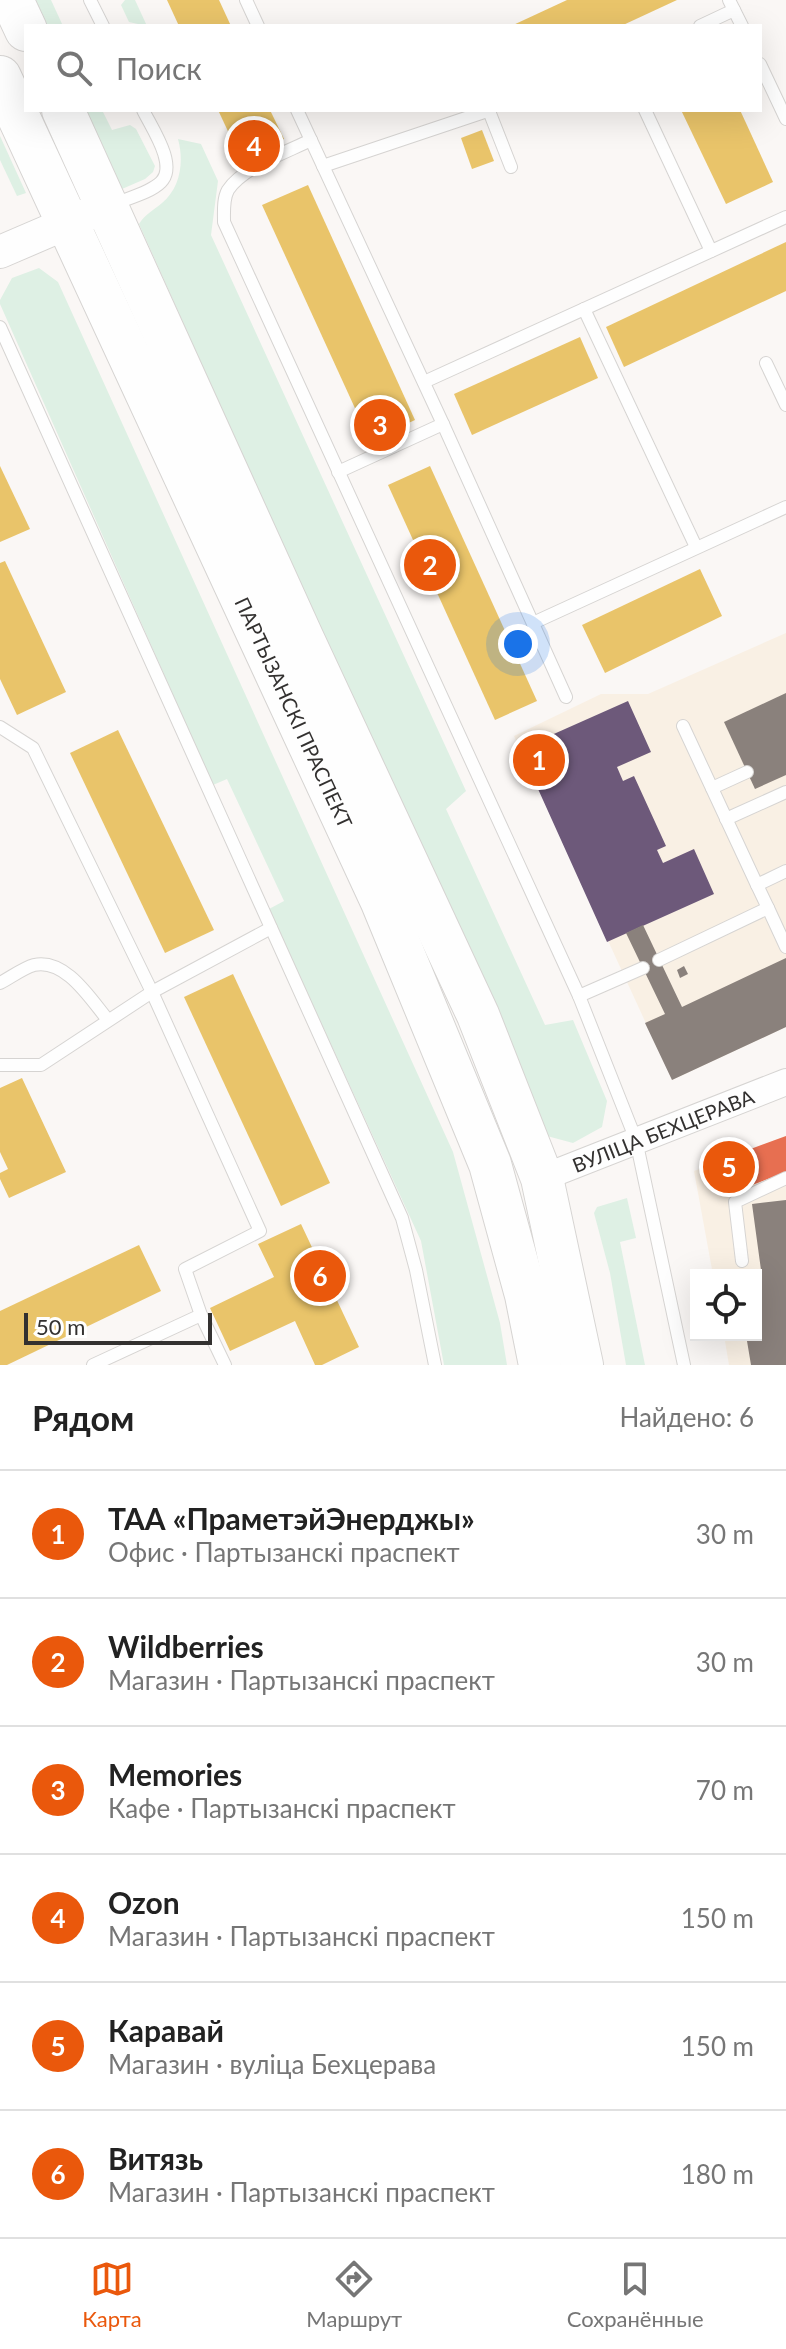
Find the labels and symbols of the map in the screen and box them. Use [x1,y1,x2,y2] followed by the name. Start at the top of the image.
[228,116,280,176] pin: 4
[354,395,406,455] pin: 3
[404,535,456,595] pin: 2
[230,593,358,832] street label: ПАРТЫЗАНСКІ ПРАСПЕКТ
[498,624,538,664] your location
[513,730,565,790] pin: 1
[569,1084,758,1177] street label: ВУЛІЦА БЕХЦЕРАВА
[703,1137,755,1197] pin: 5
[294,1246,346,1306] pin: 6
[24,1309,212,1345] scale bar

